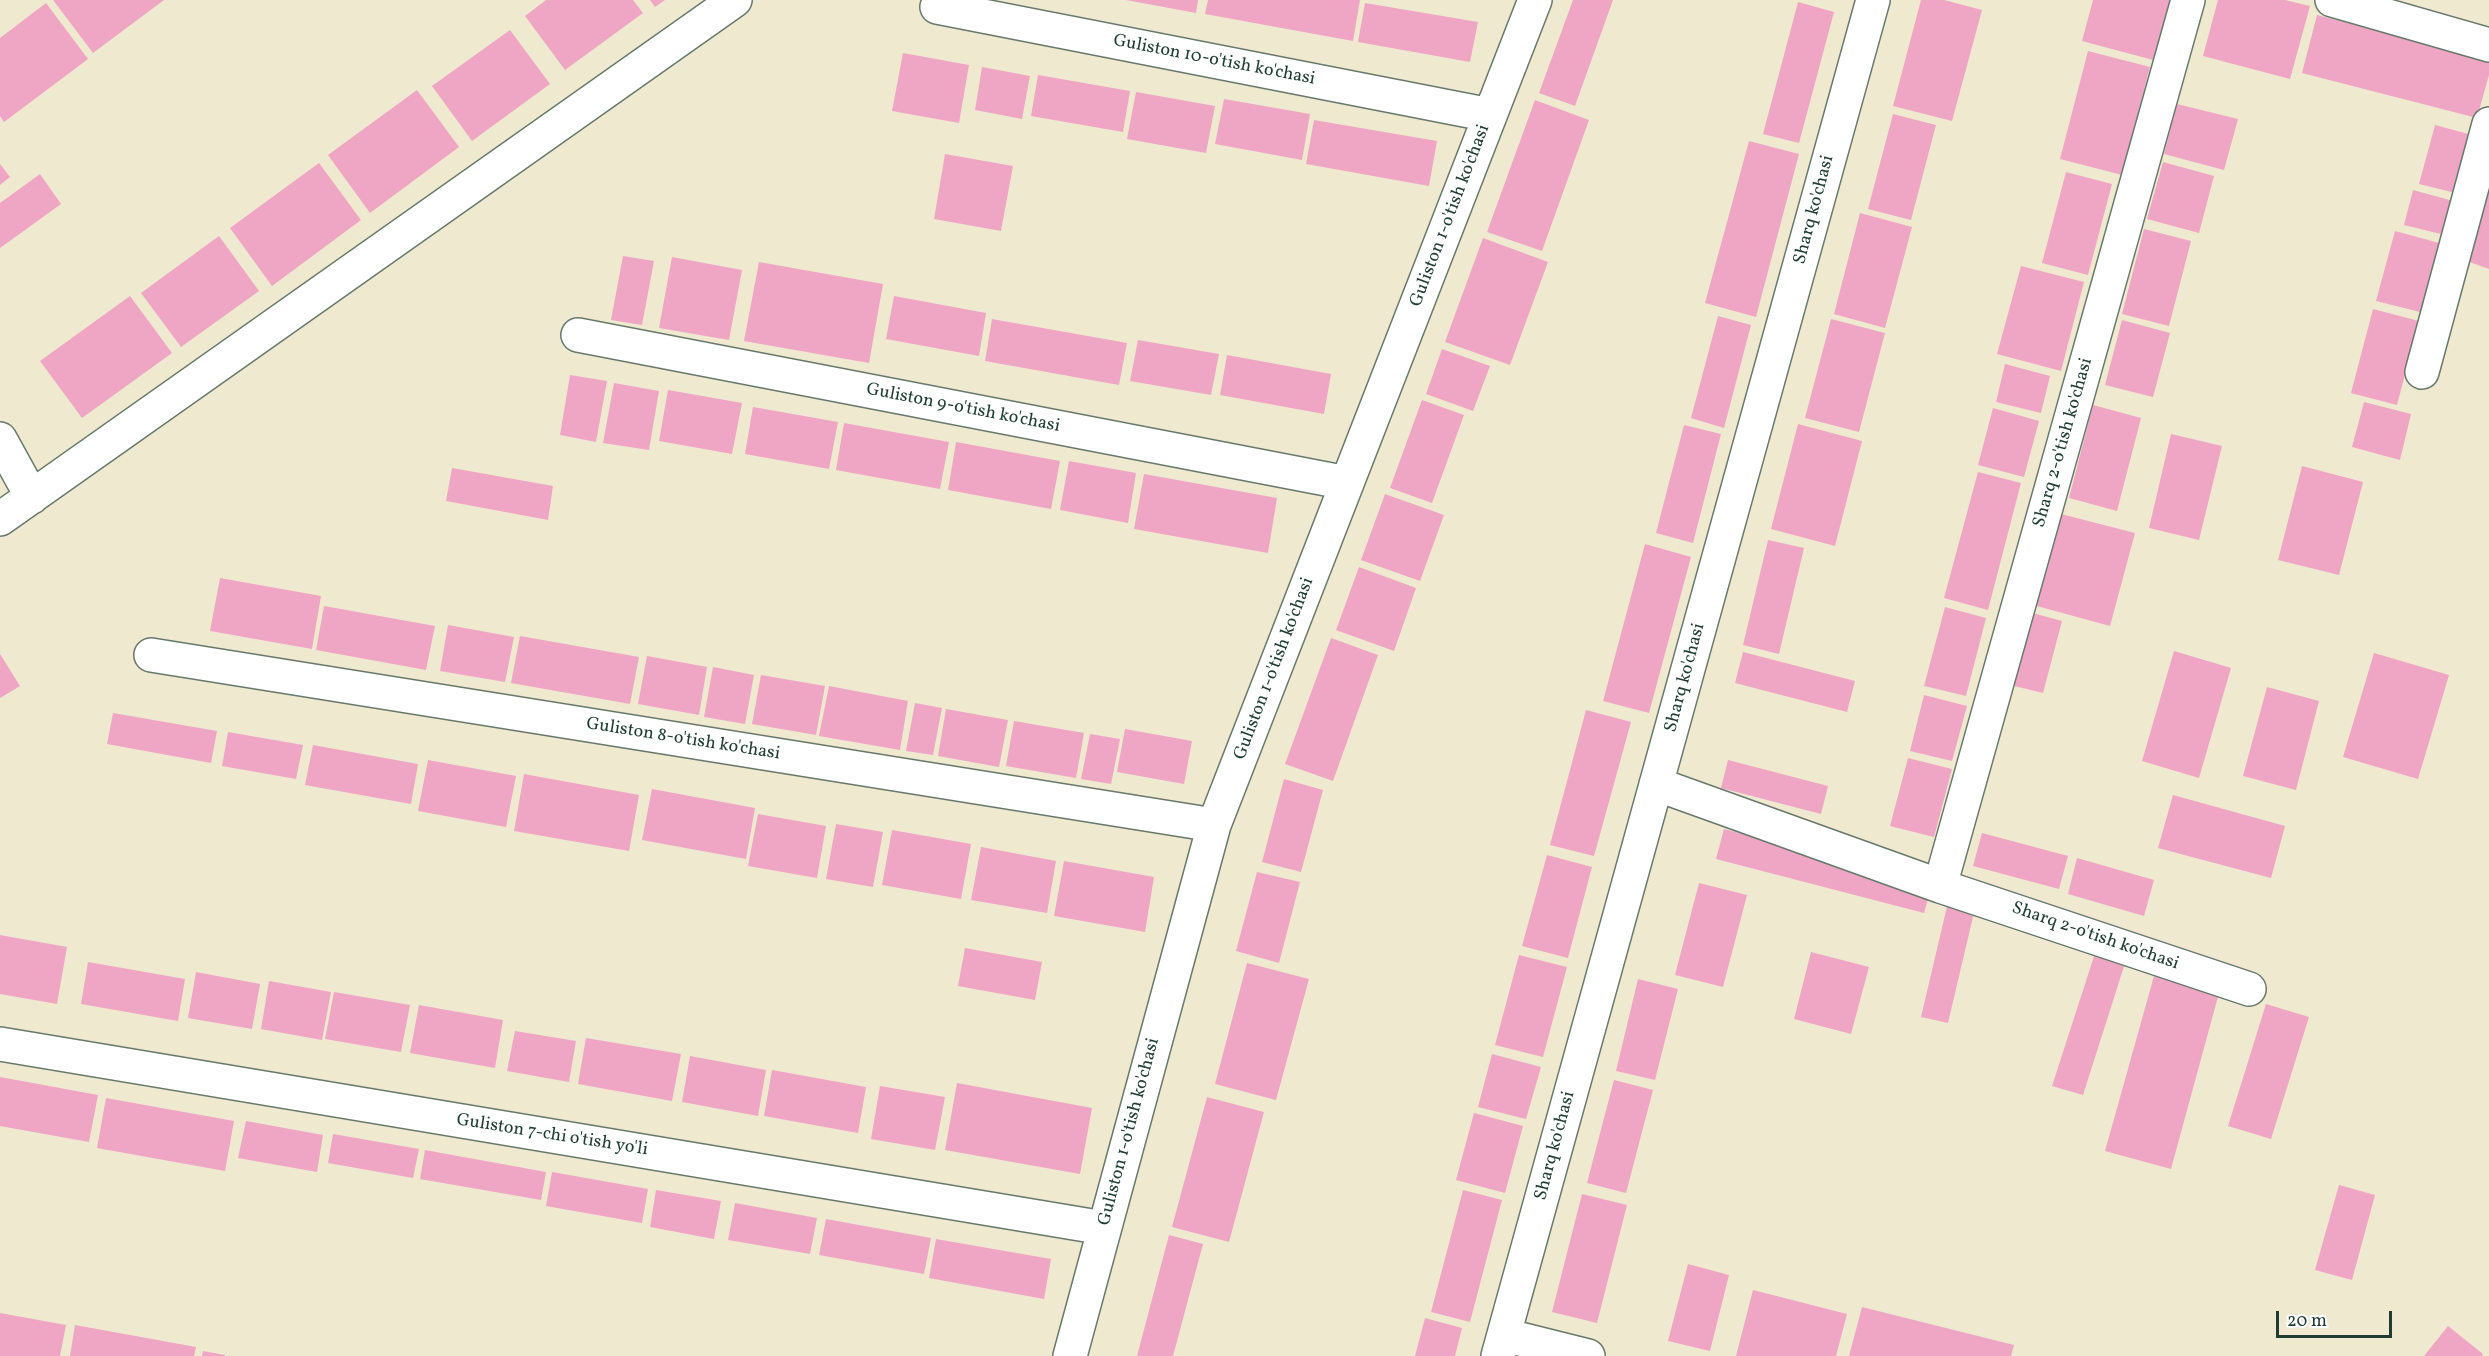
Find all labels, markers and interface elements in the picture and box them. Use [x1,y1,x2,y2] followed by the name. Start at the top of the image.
[1111,31,1317,91] street label: Guliston 10-o'tish ko'chasi
[1406,122,1496,310] street label: Guliston 1-o'tish ko'chasi
[1790,153,1840,267] street label: Sharq ko'chasi
[2029,356,2099,530] street label: Sharq 2-o'tish ko'chasi
[864,380,1062,438] street label: Guliston 9-o'tish ko'chasi
[1230,575,1320,763] street label: Guliston 1-o'tish ko'chasi
[1661,621,1711,735] street label: Sharq ko'chasi
[584,714,782,766] street label: Guliston 8-o'tish ko'chasi
[2009,898,2181,976] street label: Sharq 2-o'tish ko'chasi
[1095,1036,1165,1228] street label: Guliston 1-o'tish ko'chasi
[1531,1089,1581,1203] street label: Sharq ko'chasi
[455,1110,649,1162] street label: Guliston 7-chi o'tish yo'li
[2279,1299,2394,1337] scale bar
[2287,1309,2327,1334] text: 20 m

